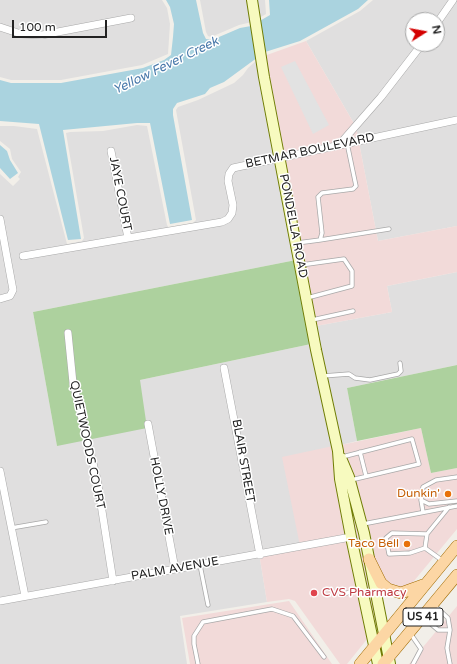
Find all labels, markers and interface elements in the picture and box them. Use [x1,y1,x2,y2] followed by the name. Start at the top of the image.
[14,12,109,38] scale bar
[405,12,445,52] north arrow
[19,20,56,34] text: 100 m
[429,24,444,35] text: N
[111,34,221,98] water label: Yellow Fever Creek
[244,130,376,172] street label: BETMAR BOULEVARD
[106,156,134,232] street label: JAYE COURT
[276,173,310,279] street label: PONDELLA ROAD
[66,379,108,511] street label: QUIETWOODS COURT
[229,418,257,504] street label: BLAIR STREET
[146,456,176,536] street label: HOLLY DRIVE
[397,487,440,501] place label: Dunkin'
[443,489,453,499] marker: Dunkin'
[348,537,399,551] place label: Taco Bell
[402,539,412,549] marker: Taco Bell
[130,554,220,584] street label: PALM AVENUE
[322,586,406,600] place label: CVS Pharmacy
[309,588,319,598] marker: CVS Pharmacy
[403,608,443,626] road number: US 41

